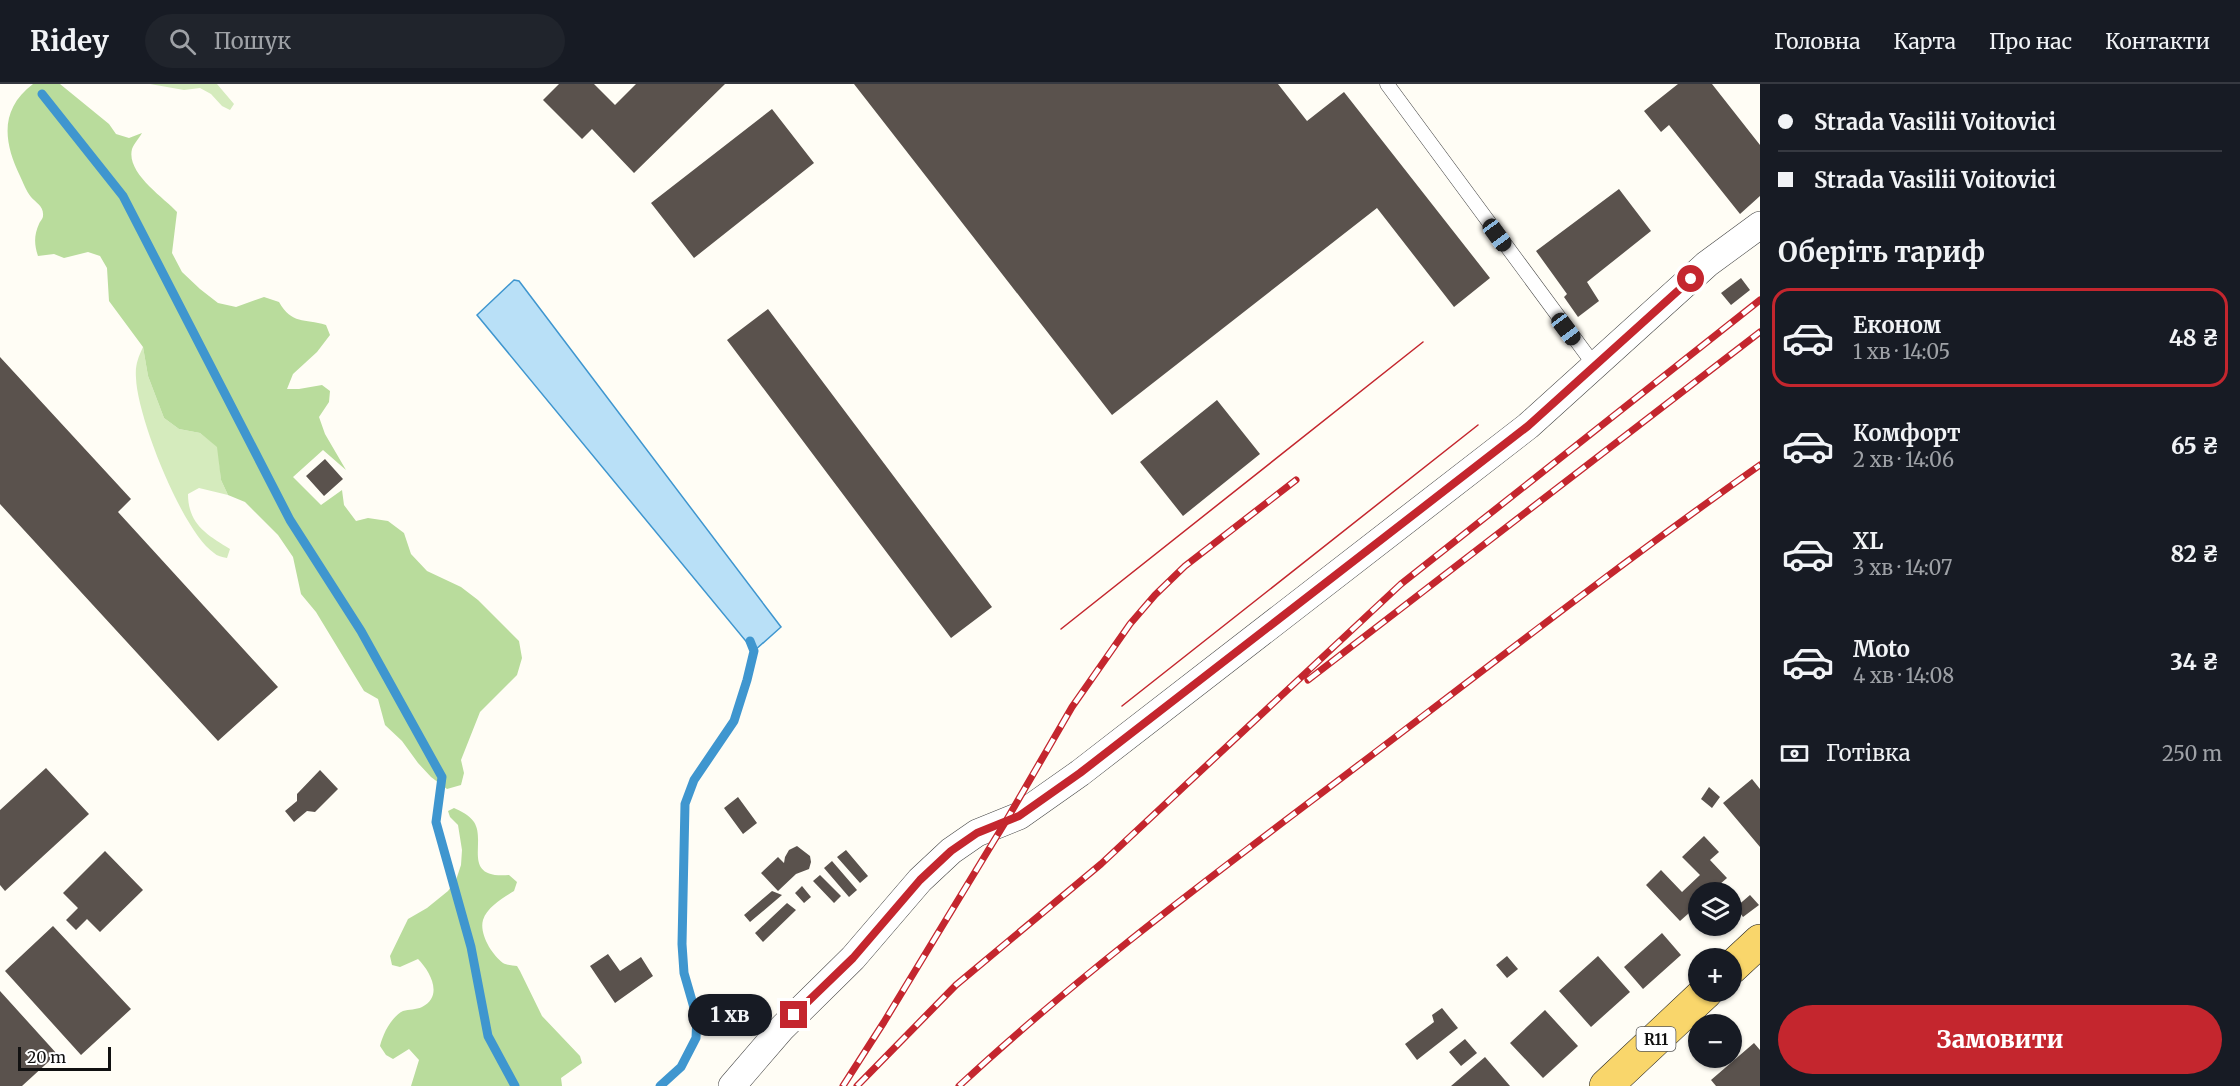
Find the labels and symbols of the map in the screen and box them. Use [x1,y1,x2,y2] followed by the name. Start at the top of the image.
[1479,215,1515,255] car
[1677,265,1704,292] route start
[1548,309,1584,349] car
[689,994,773,1036] callout: 1 хв
[780,1001,807,1028] route end
[1636,1027,1676,1051] road number: R11
[18,1044,111,1072] scale bar

